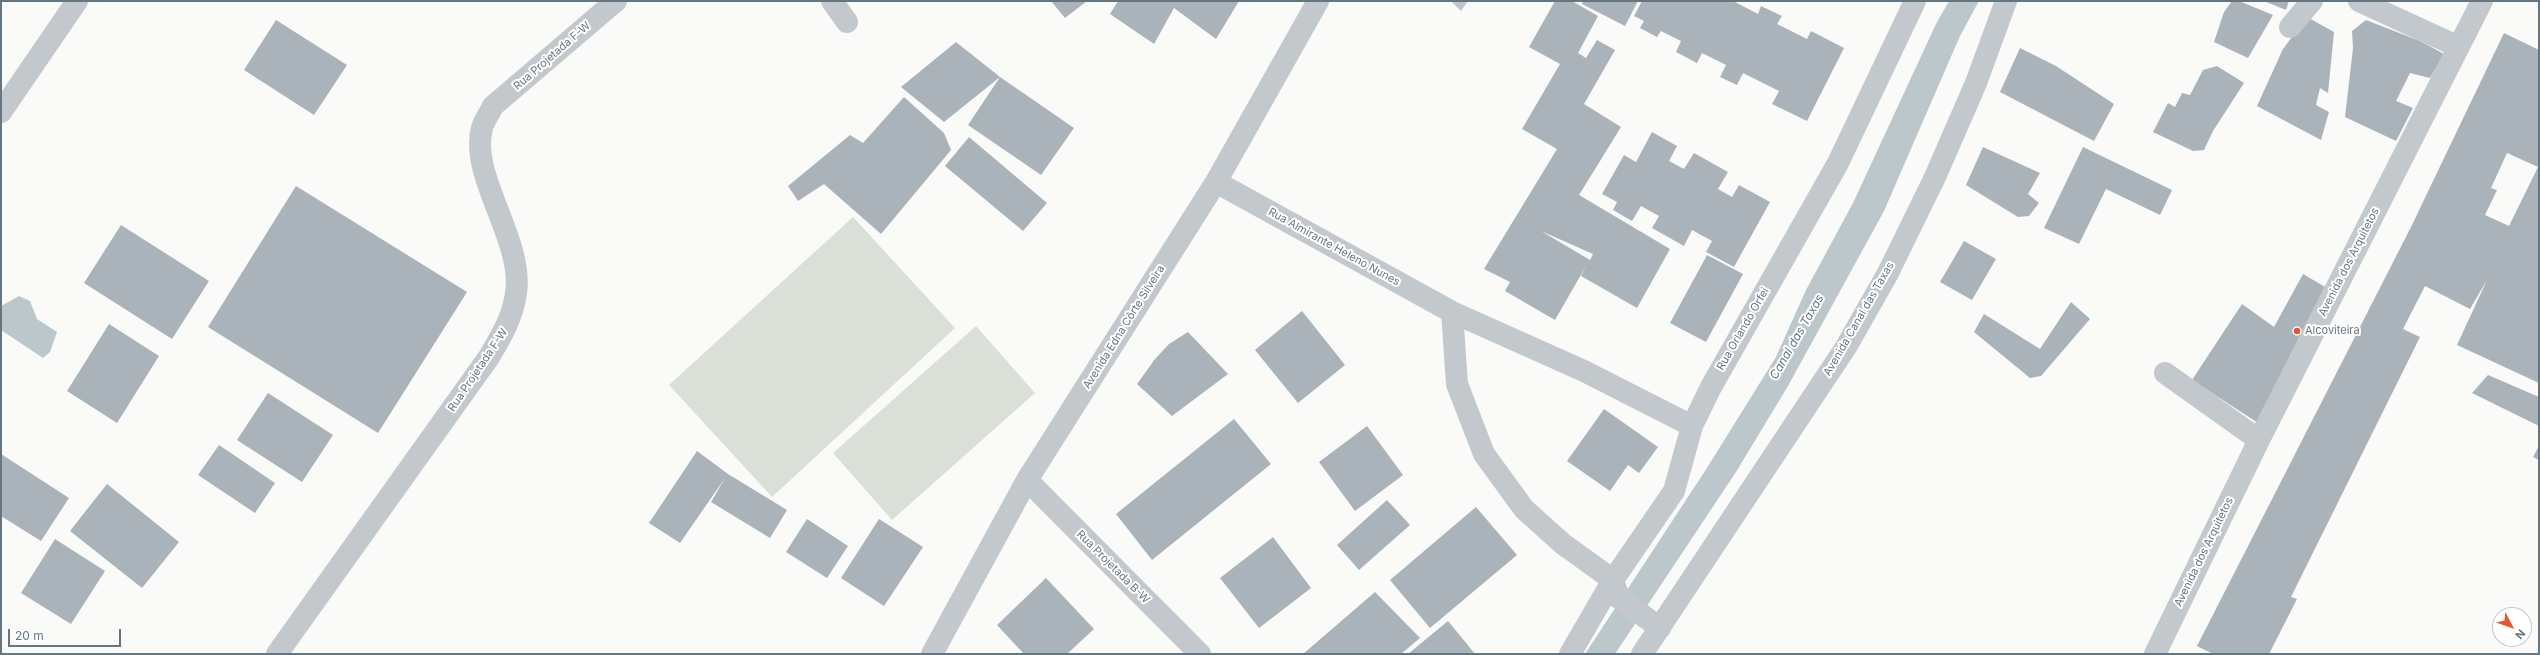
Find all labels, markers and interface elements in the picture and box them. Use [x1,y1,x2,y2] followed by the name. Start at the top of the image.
[511,19,593,93] street label: Rua Projetada F-W
[1266,205,1402,289] street label: Rua Almirante Heleno Nunes
[2316,206,2382,318] street label: Avenida dos Arquitetos
[1821,260,1897,378] street label: Avenida Canal das Taxas
[1080,263,1168,391] street label: Avenida Edna Côrte Silveira
[1714,285,1772,373] street label: Rua Orlando Orfei
[1767,292,1827,382] water label: Canal das Taxas
[2305,324,2360,338] place label: Alcoviteira
[445,326,511,414] street label: Rua Projetada F-W
[2292,326,2302,336] marker: Alcoviteira
[2172,495,2236,609] street label: Avenida dos Arquitetos
[1074,528,1152,606] street label: Rua Projetada B-W
[2492,607,2532,647] north arrow
[10,621,123,647] scale bar
[2512,626,2528,642] text: N
[15,628,44,643] text: 20 m

